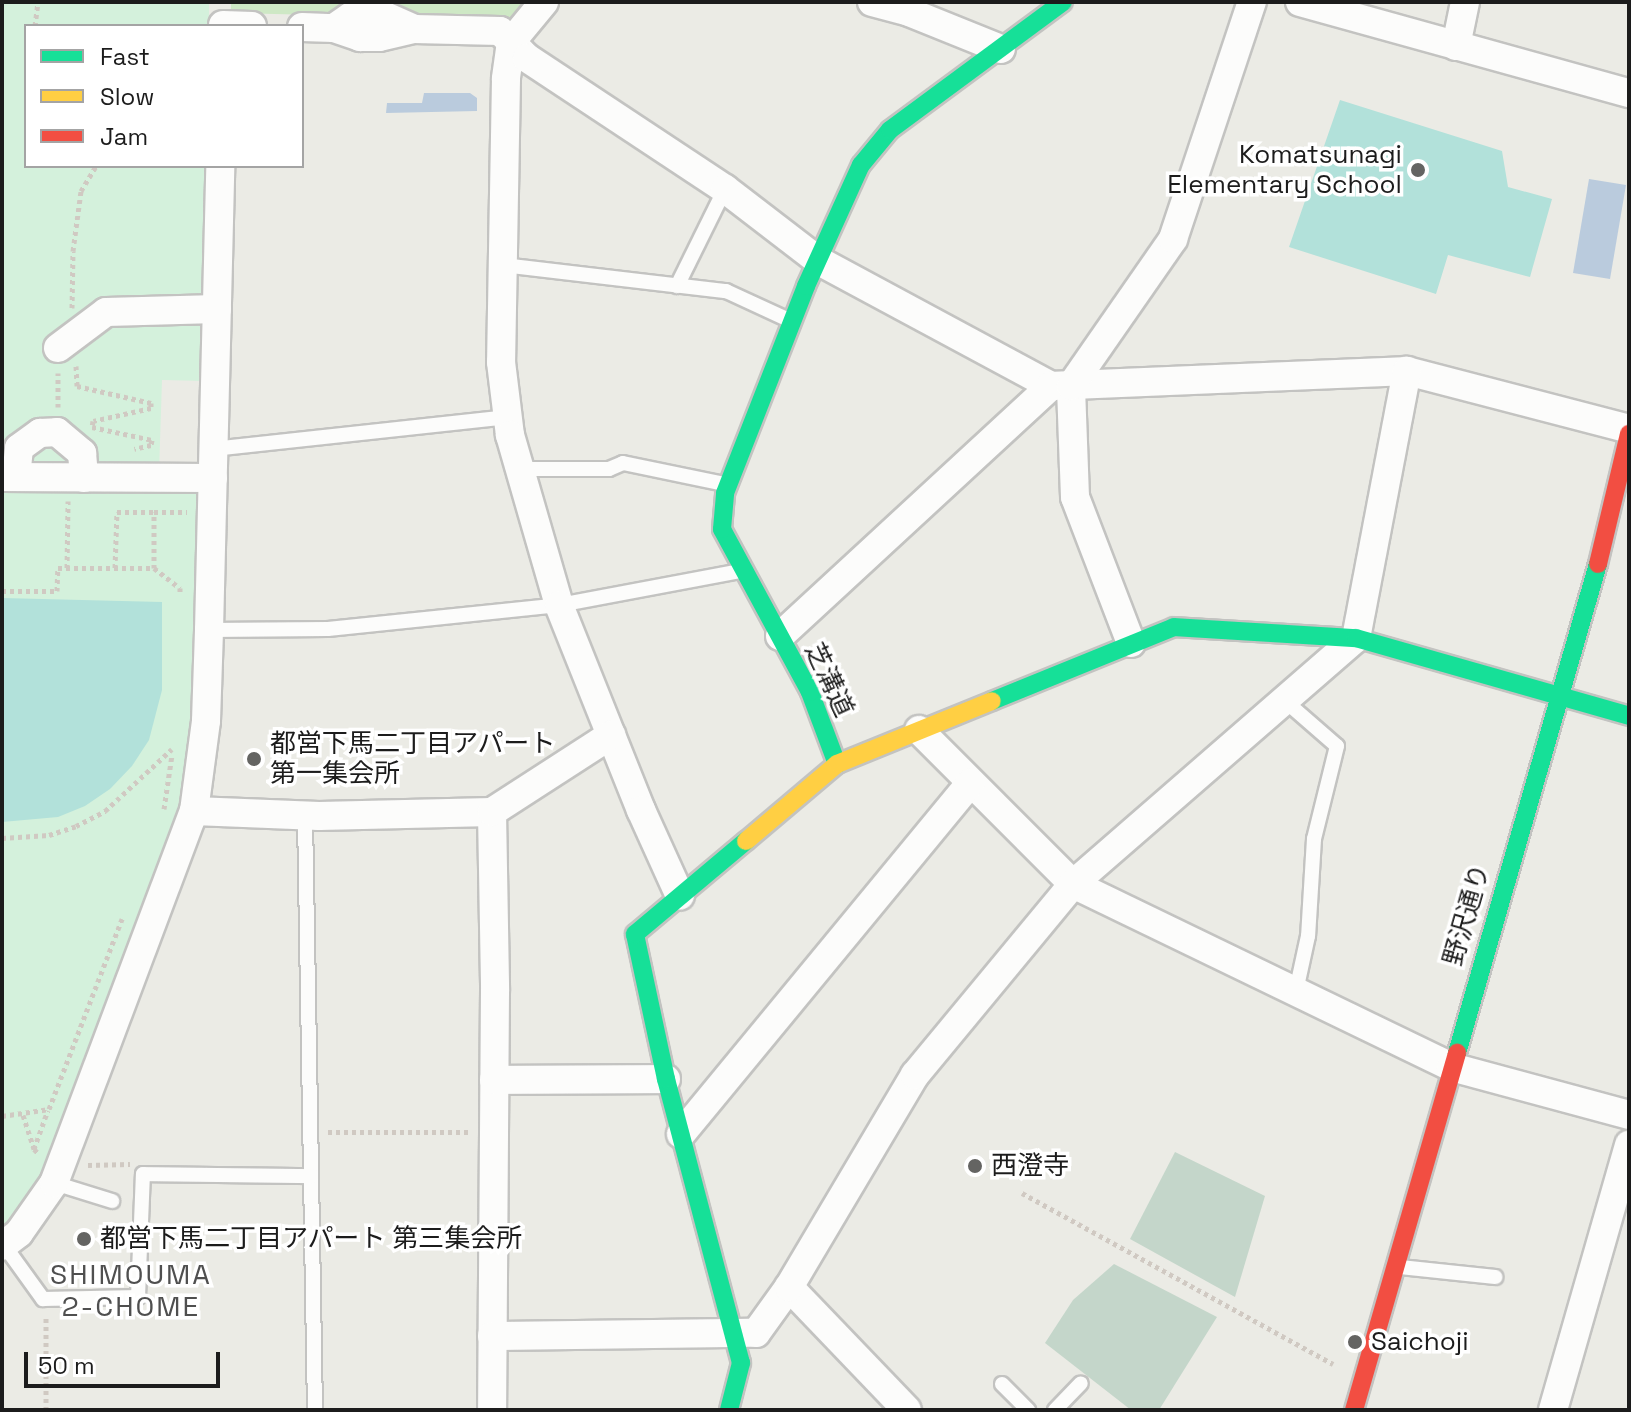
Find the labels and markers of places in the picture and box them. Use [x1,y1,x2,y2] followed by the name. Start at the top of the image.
[1167,139,1402,200] place label: Komatsunagi Elementary School
[1409,161,1427,179] marker: Komatsunagi Elementary School
[270,728,556,790] place label: 都営下馬二丁目アパート 第一集会所
[245,750,263,768] marker: 都営下馬二丁目アパート 第一集会所
[991,1150,1069,1182] place label: 西澄寺
[966,1157,984,1175] marker: 西澄寺
[100,1223,523,1255] place label: 都営下馬二丁目アパート 第三集会所
[75,1230,93,1248] marker: 都営下馬二丁目アパート 第三集会所
[1371,1326,1469,1358] place label: Saichoji
[1346,1333,1364,1351] marker: Saichoji

